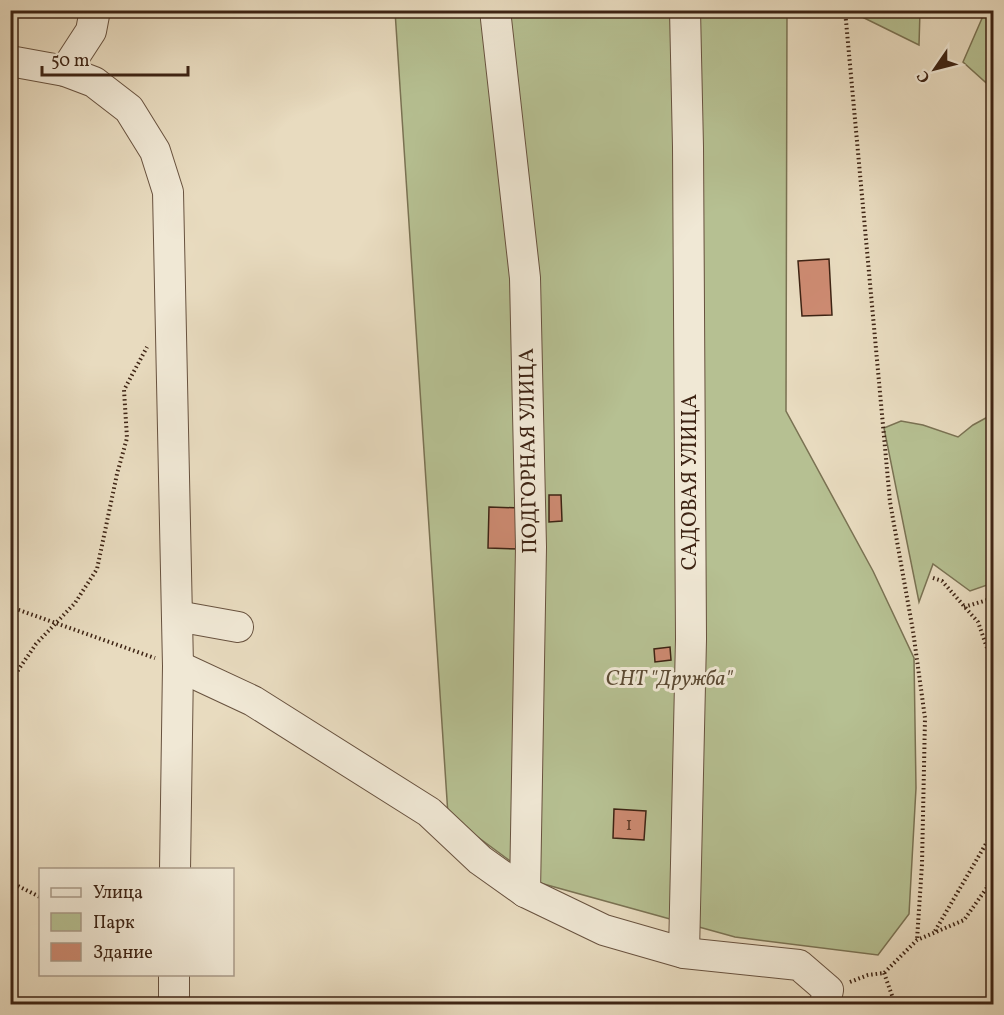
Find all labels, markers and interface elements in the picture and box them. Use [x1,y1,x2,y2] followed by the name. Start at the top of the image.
[42,39,188,77] scale bar
[905,39,965,99] north arrow
[51,49,90,74] text: 50 m
[912,66,936,87] text: С
[513,348,545,554] street label: ПОДГОРНАЯ УЛИЦА
[676,394,705,570] street label: САДОВАЯ УЛИЦА
[606,665,733,694] park label: СНТ "Дружба"
[626,813,632,838] house number: 1
[39,868,234,976] legend
[93,881,143,906] text: Улица
[93,911,135,936] text: Парк
[93,941,153,966] text: Здание

